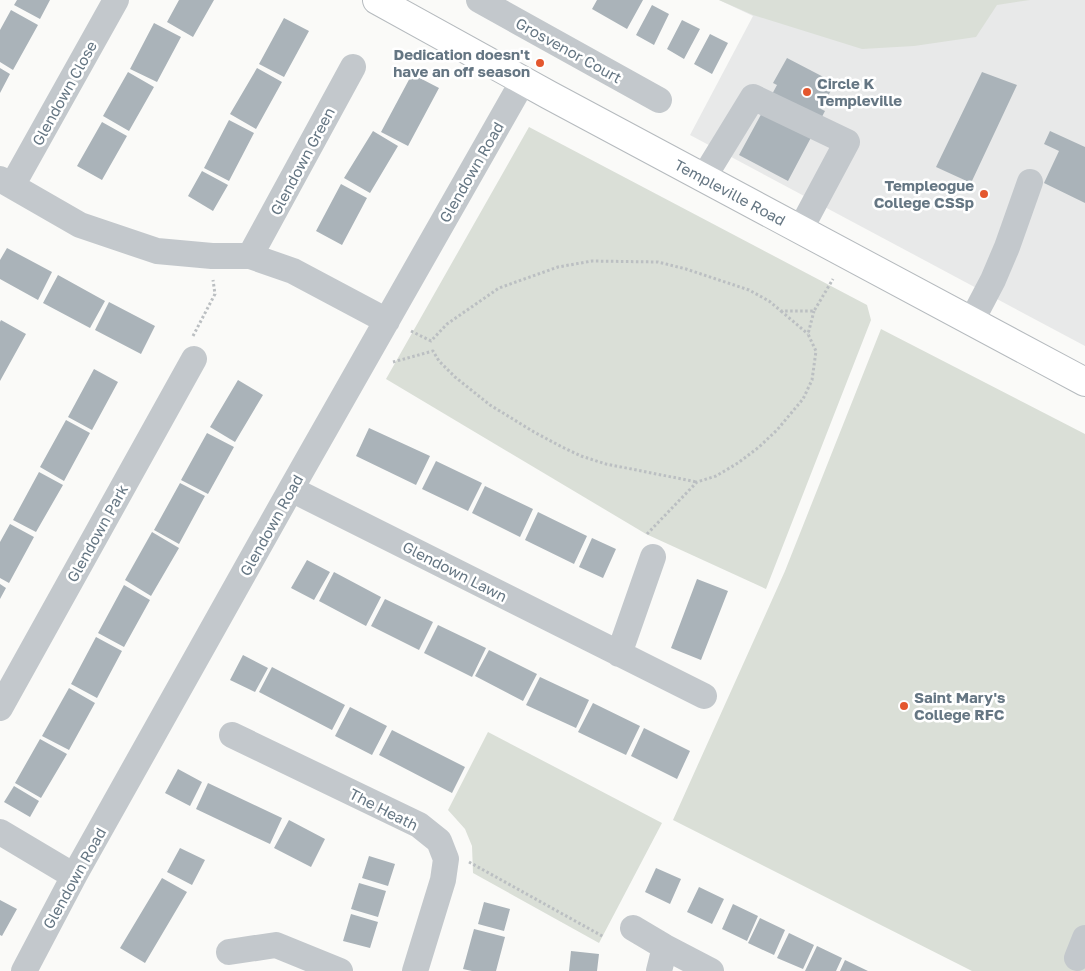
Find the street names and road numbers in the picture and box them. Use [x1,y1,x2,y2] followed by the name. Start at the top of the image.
[513,13,625,87] street label: Grosvenor Court
[28,37,100,148] street label: Glendown Close
[266,104,338,218] street label: Glendown Green
[435,119,507,225] street label: Glendown Road
[672,155,789,229] street label: Templeville Road
[236,471,306,579] street label: Glendown Road
[63,481,132,585] street label: Glendown Park
[400,537,510,605] street label: Glendown Lawn
[347,784,421,834] street label: The Heath
[39,824,109,932] street label: Glendown Road

